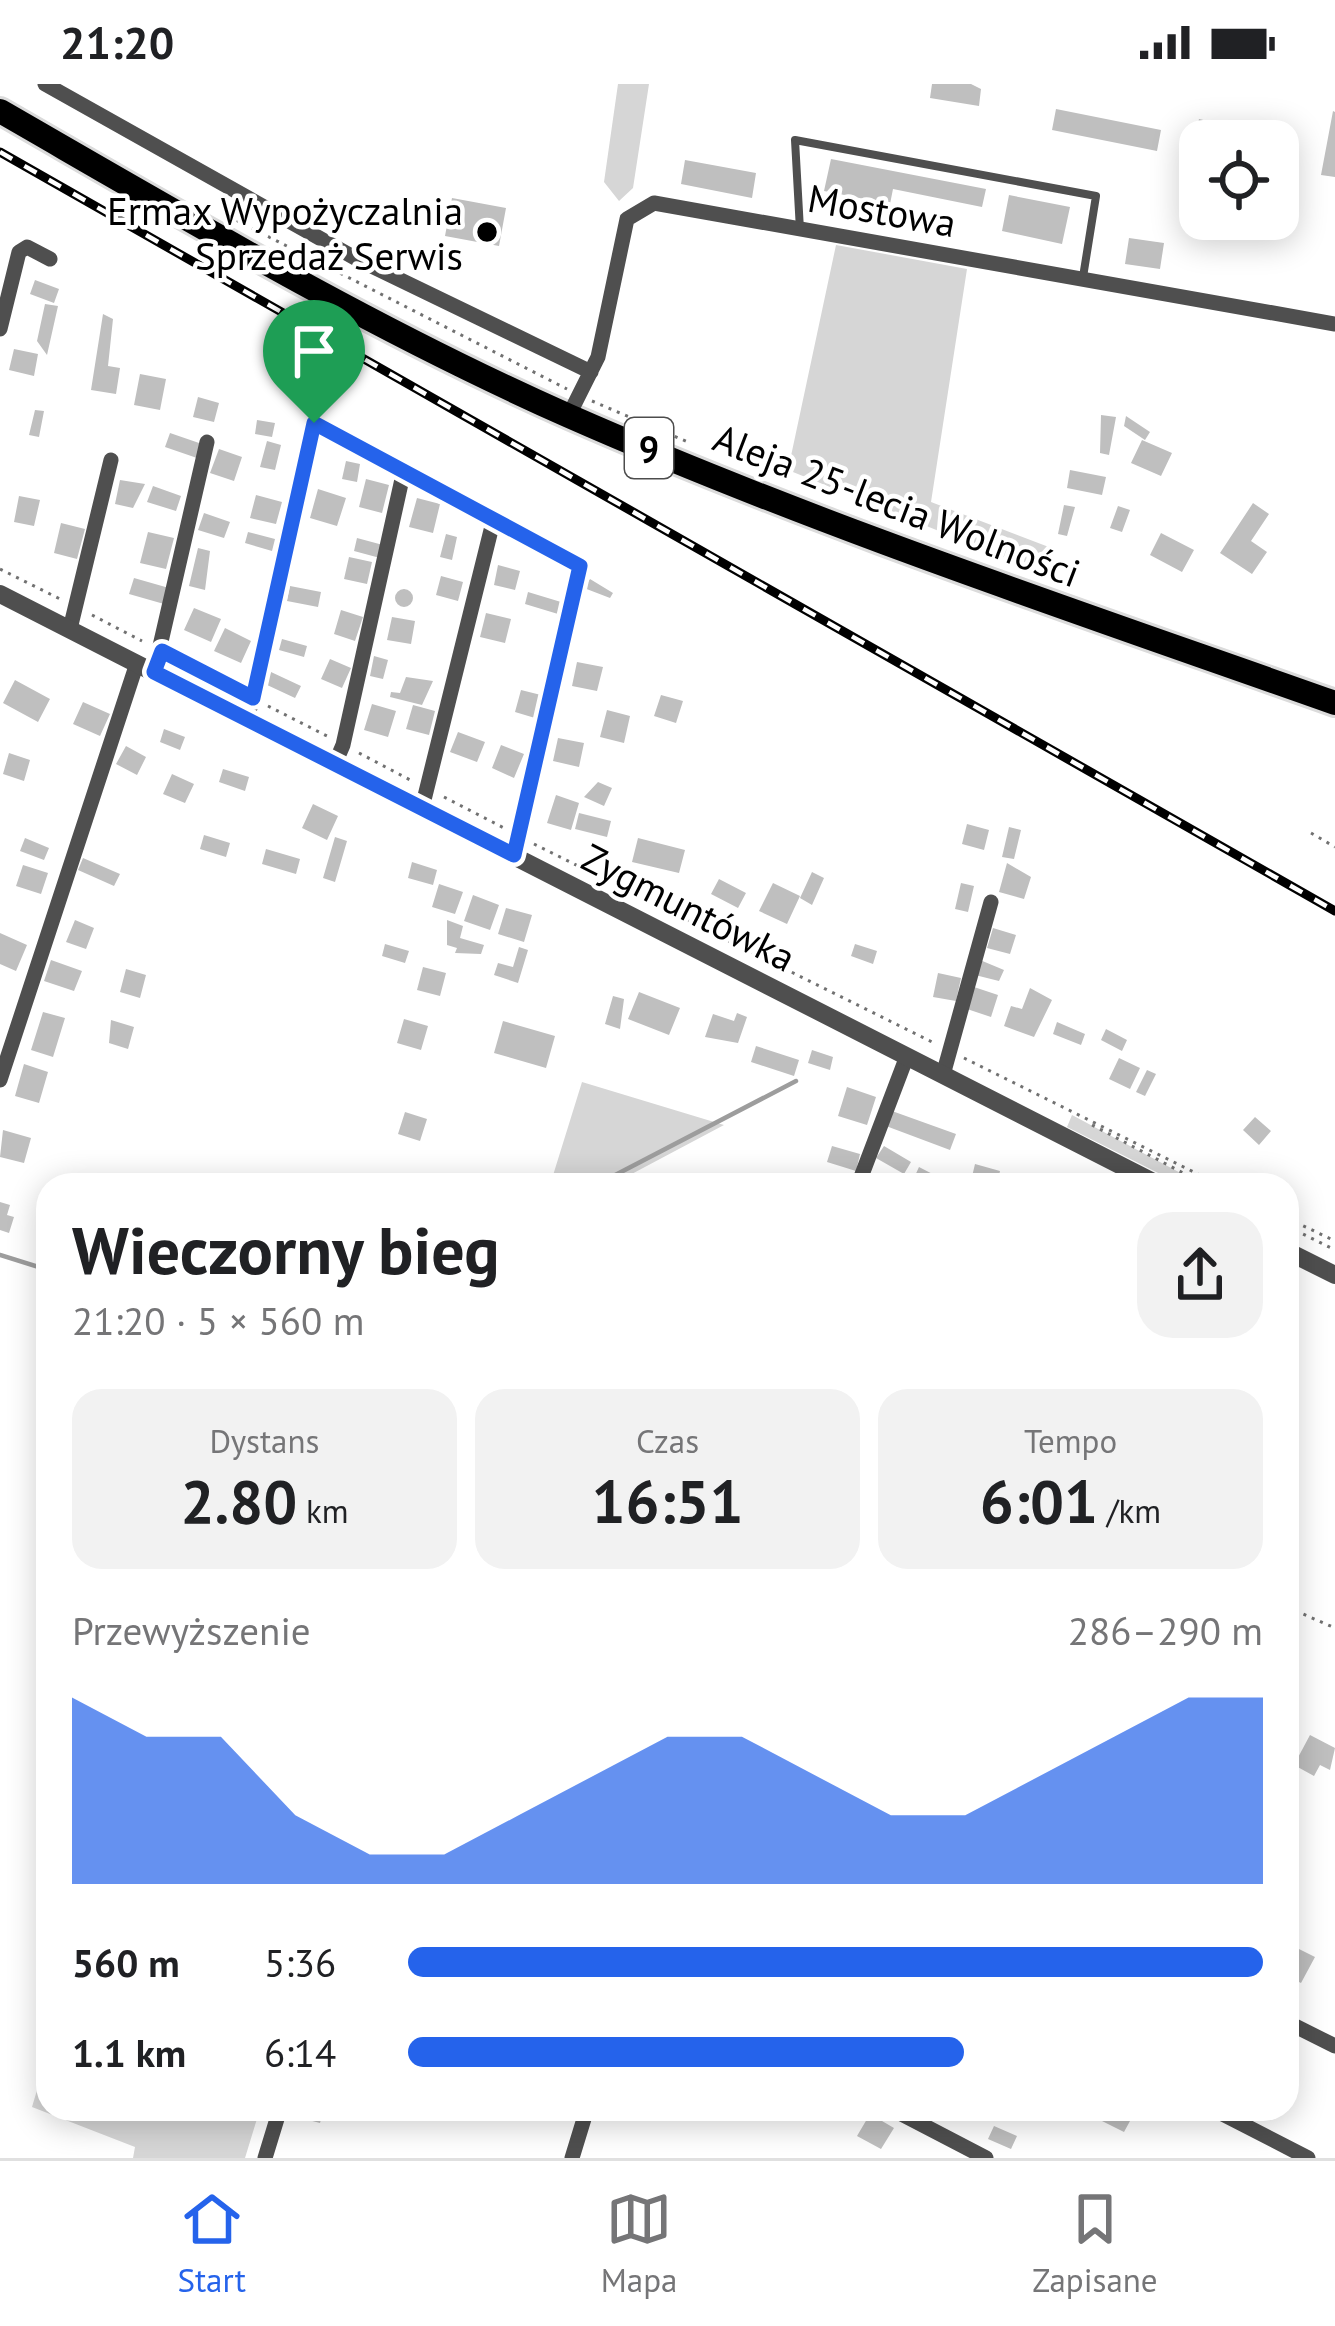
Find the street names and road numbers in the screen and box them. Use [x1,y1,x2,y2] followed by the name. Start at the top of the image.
[804,172,960,248] street label: Mostowa
[707,412,1087,598] street label: Aleja 25-lecia Wolności
[625,418,673,478] road number: 9
[574,831,804,983] street label: Zygmuntówka

